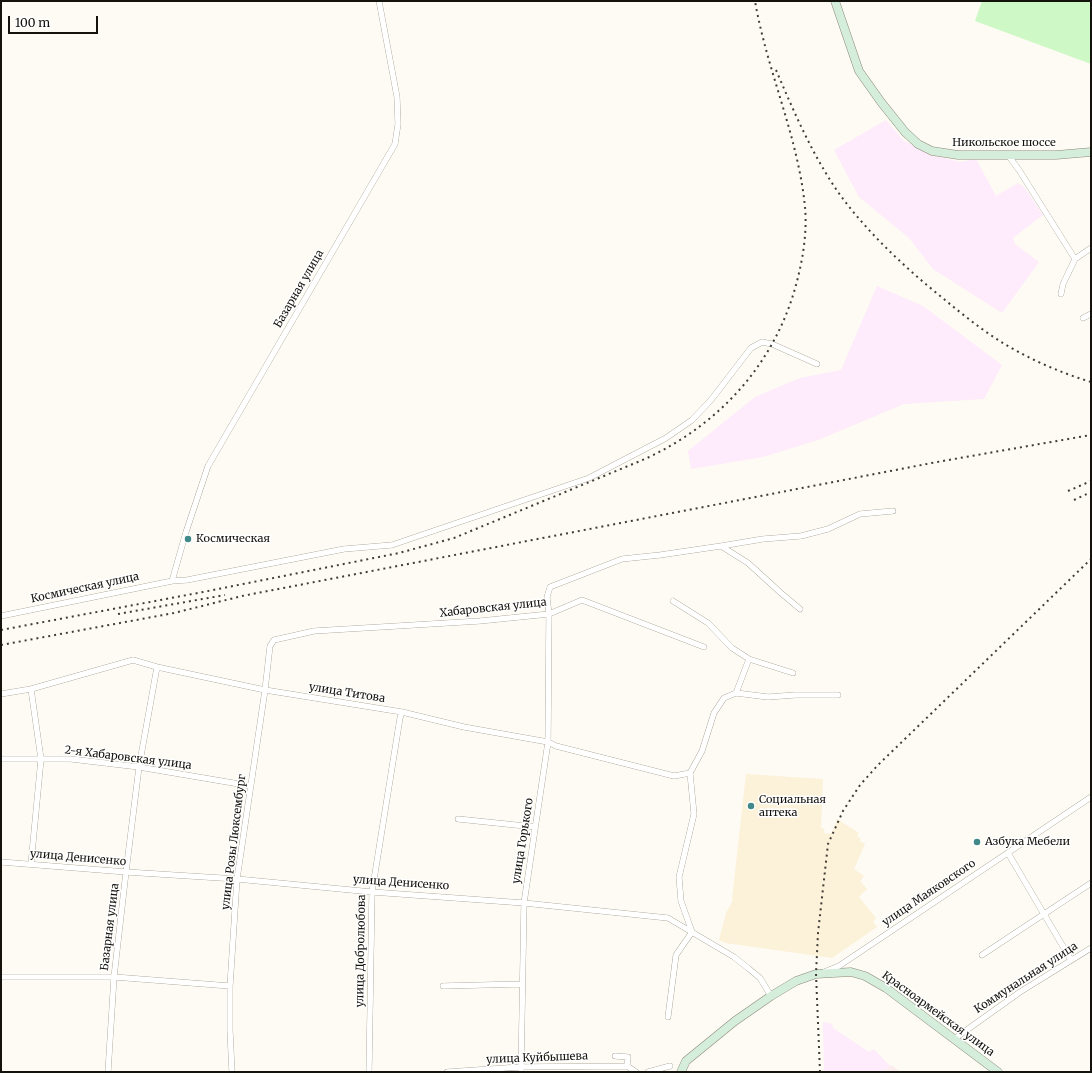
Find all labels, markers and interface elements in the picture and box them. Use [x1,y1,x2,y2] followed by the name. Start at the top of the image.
[10,8,100,34] scale bar
[15,15,50,30] text: 100 m
[952,136,1056,150] street label: Никольское шоссе
[271,248,327,330] street label: Базарная улица
[196,532,270,546] place label: Космическая
[183,534,193,544] marker: Космическая
[30,570,140,606] street label: Космическая улица
[439,596,547,620] street label: Хабаровская улица
[308,680,386,706] street label: улица Титова
[64,744,192,772] street label: 2-я Хабаровская улица
[219,773,249,911] street label: улица Розы Люксембург
[759,793,826,819] place label: Социальная аптека
[510,797,536,885] street label: улица Горького
[746,801,756,811] marker: Социальная аптека
[985,835,1070,849] place label: Азбука Мебели
[972,837,982,847] marker: Азбука Мебели
[29,847,127,869] street label: улица Денисенко
[880,857,978,929] street label: улица Маяковского
[352,873,450,893] street label: улица Денисенко
[98,882,122,972] street label: Базарная улица
[353,894,369,1008] street label: улица Добролюбова
[972,940,1080,1016] street label: Коммунальная улица
[879,969,997,1059] street label: Красноармейская улица
[486,1050,588,1066] street label: улица Куйбышева

